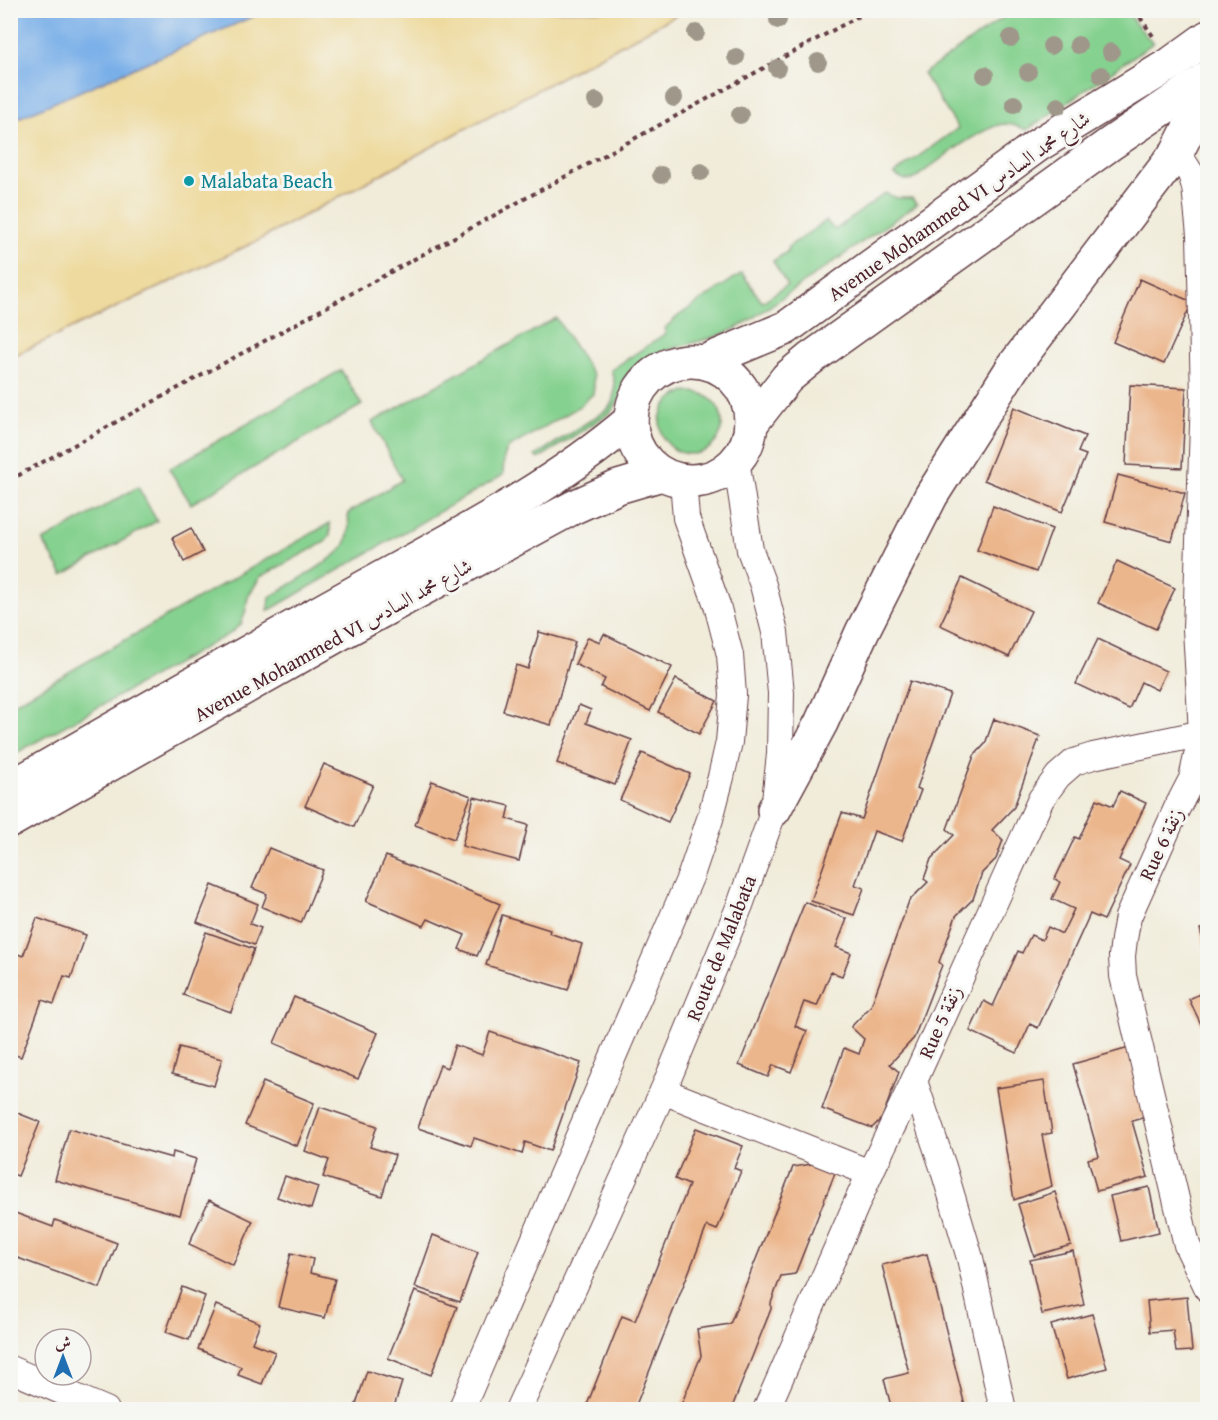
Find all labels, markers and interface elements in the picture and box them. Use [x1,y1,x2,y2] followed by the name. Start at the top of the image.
[822,104,1098,311] street label: Avenue Mohammed VI شارع محمد السادس
[201,166,333,195] place label: Malabata Beach
[182,174,196,188] marker: Malabata Beach
[188,551,479,732] street label: Avenue Mohammed VI شارع محمد السادس
[1131,803,1190,885] street label: Rue 6 زنقة
[678,870,763,1025] street label: Route de Malabata
[911,981,968,1063] street label: Rue 5 زنقة
[33,1327,93,1387] north arrow
[55,1330,71,1354] text: ش

